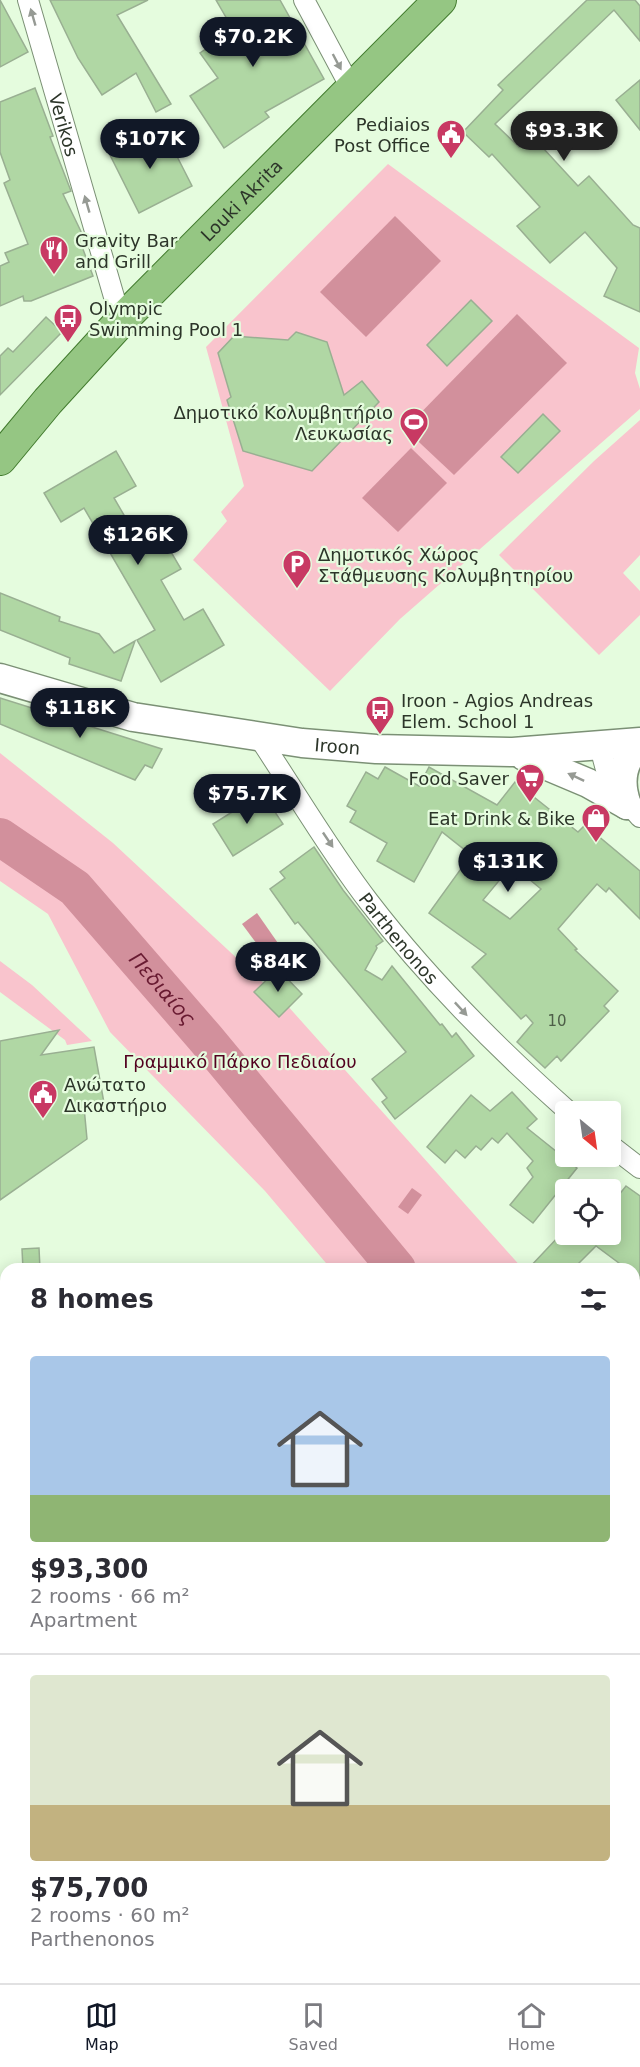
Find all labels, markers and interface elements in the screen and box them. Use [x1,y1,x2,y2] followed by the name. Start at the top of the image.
[28,8,37,26] one-way arrow
[204,17,302,68] pin: $70.2K
[214,24,292,48] text: $70.2K
[332,54,342,71] one-way arrow
[45,91,83,159] street label: Verikos
[515,111,613,162] pin: $93.3K
[334,114,430,156] place label: Pediaios Post Office
[435,118,467,160] public building icon: Pediaios Post Office
[525,118,603,142] text: $93.3K
[108,119,192,170] pin: $107K
[114,126,186,150] text: $107K
[196,155,286,245] street label: Louki Akrita
[82,195,92,213] one-way arrow
[75,230,178,272] place label: Gravity Bar and Grill
[38,234,70,276] restaurant icon: Gravity Bar and Grill
[89,298,243,340] place label: Olympic Swimming Pool 1
[52,302,84,344] bus stop icon: Olympic Swimming Pool 1
[174,402,393,444] place label: Δημοτικό Κολυμβητήριο Λευκωσίας
[398,406,430,448] sports icon: Δημοτικό Κολυμβητήριο Λευκωσίας
[96,515,180,566] pin: $126K
[102,522,174,546] text: $126K
[318,544,573,586] place label: Δημοτικός Χώρος Στάθμευσης Κολυμβητηρίου
[281,548,313,590] parking icon: Δημοτικός Χώρος Στάθμευσης Κολυμβητηρίου
[38,688,122,739] pin: $118K
[401,690,593,732] place label: Iroon - Agios Andreas Elem. School 1
[364,694,396,736] bus stop icon: Iroon - Agios Andreas Elem. School 1
[44,695,116,719] text: $118K
[314,734,361,758] street label: Iroon
[514,762,546,804] supermarket icon: Food Saver
[409,768,510,789] place label: Food Saver
[567,773,584,782] one-way arrow
[198,774,296,825] pin: $75.7K
[208,781,286,805] text: $75.7K
[580,802,612,844] shop icon: Eat Drink & Bike
[428,808,575,829] place label: Eat Drink & Bike
[322,832,333,848] one-way arrow
[466,842,550,893] pin: $131K
[472,849,544,873] text: $131K
[355,888,443,988] street label: Parthenonos
[242,942,314,993] pin: $84K
[124,947,201,1030] water label: Πεδιαίος
[249,949,307,973] text: $84K
[454,1002,468,1017] one-way arrow
[547,1012,567,1030] house number: 10
[123,1051,357,1072] park label: Γραμμικό Πάρκο Πεδιαίου
[64,1074,167,1116] place label: Ανώτατο Δικαστήριο
[27,1078,59,1120] public building icon: Ανώτατο Δικαστήριο
[555,1101,621,1167] north arrow
[555,1101,621,1245] map controls
[555,1179,621,1245] button: locate
[577,1283,610,1316] icon: filters
[30,1284,154,1314] text: 8 homes
[266,1395,374,1503] icon: home
[30,1554,148,1584] text: $93,300
[30,1584,190,1608] text: 2 rooms · 66 m²
[30,1608,137,1632] text: Apartment
[266,1714,374,1822] icon: home
[30,1873,148,1903] text: $75,700
[30,1903,190,1927] text: 2 rooms · 60 m²
[30,1927,155,1951] text: Parthenonos
[85,1999,119,2054] tab: Map
[289,1999,338,2054] tab: Saved
[508,1999,555,2054] tab: Home

